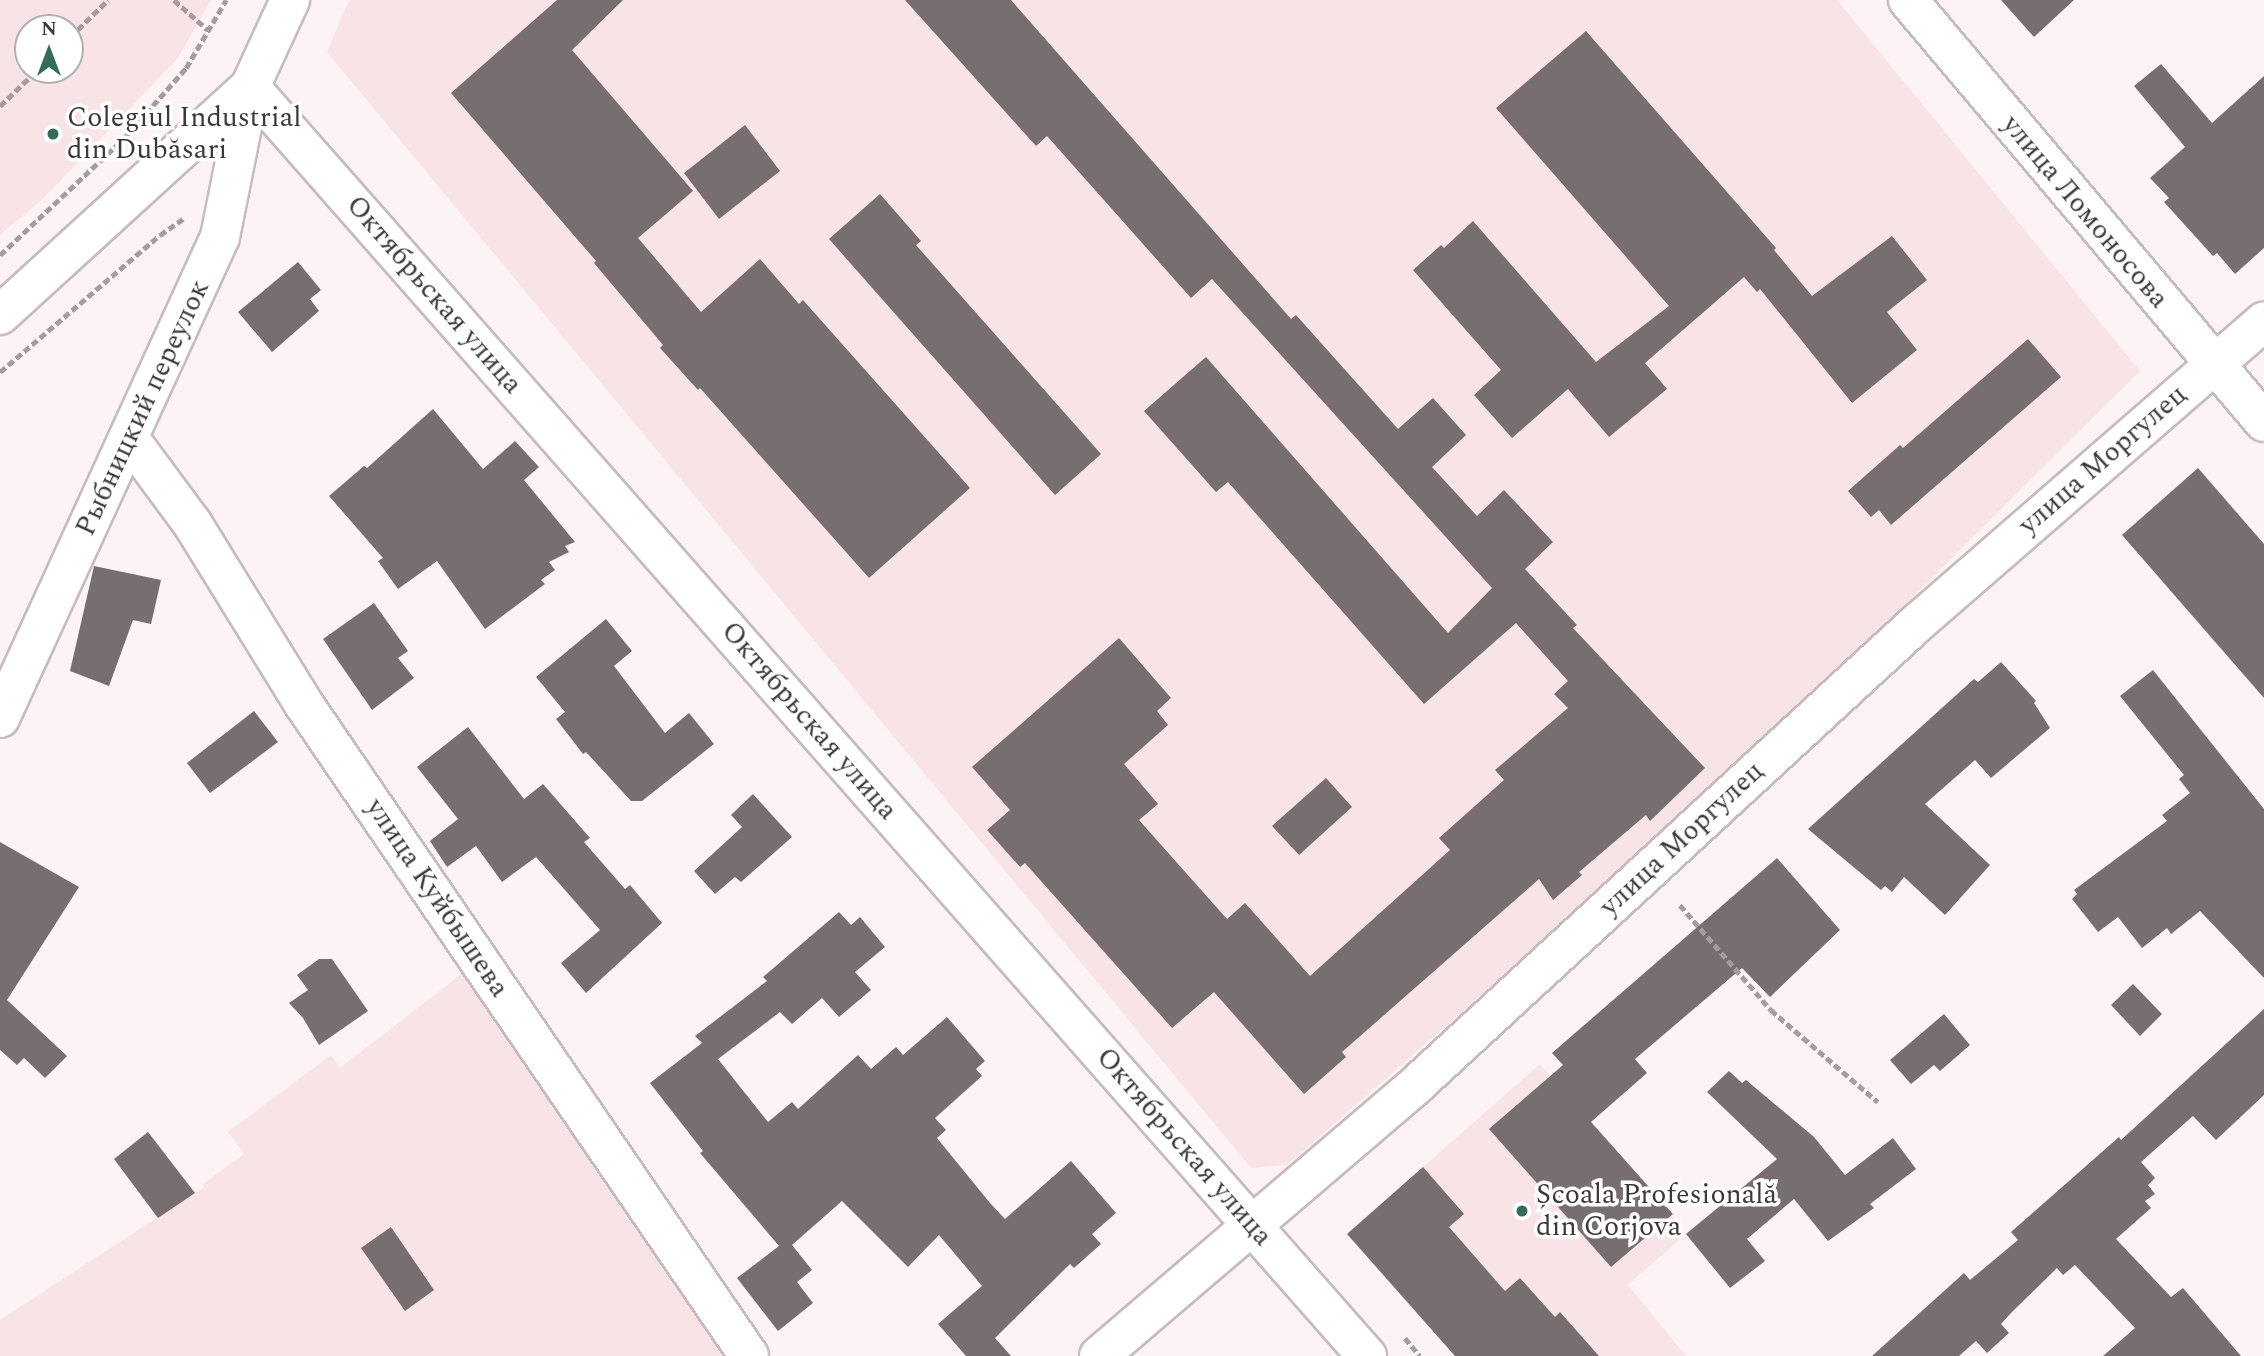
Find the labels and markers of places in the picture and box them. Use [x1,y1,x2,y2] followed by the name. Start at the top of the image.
[67,101,301,167] place label: Colegiul Industrial din Dubăsari
[45,126,61,142] marker: Colegiul Industrial din Dubăsari
[1536,1178,1777,1244] place label: Școala Profesională din Corjova
[1514,1203,1530,1219] marker: Școala Profesională din Corjova

